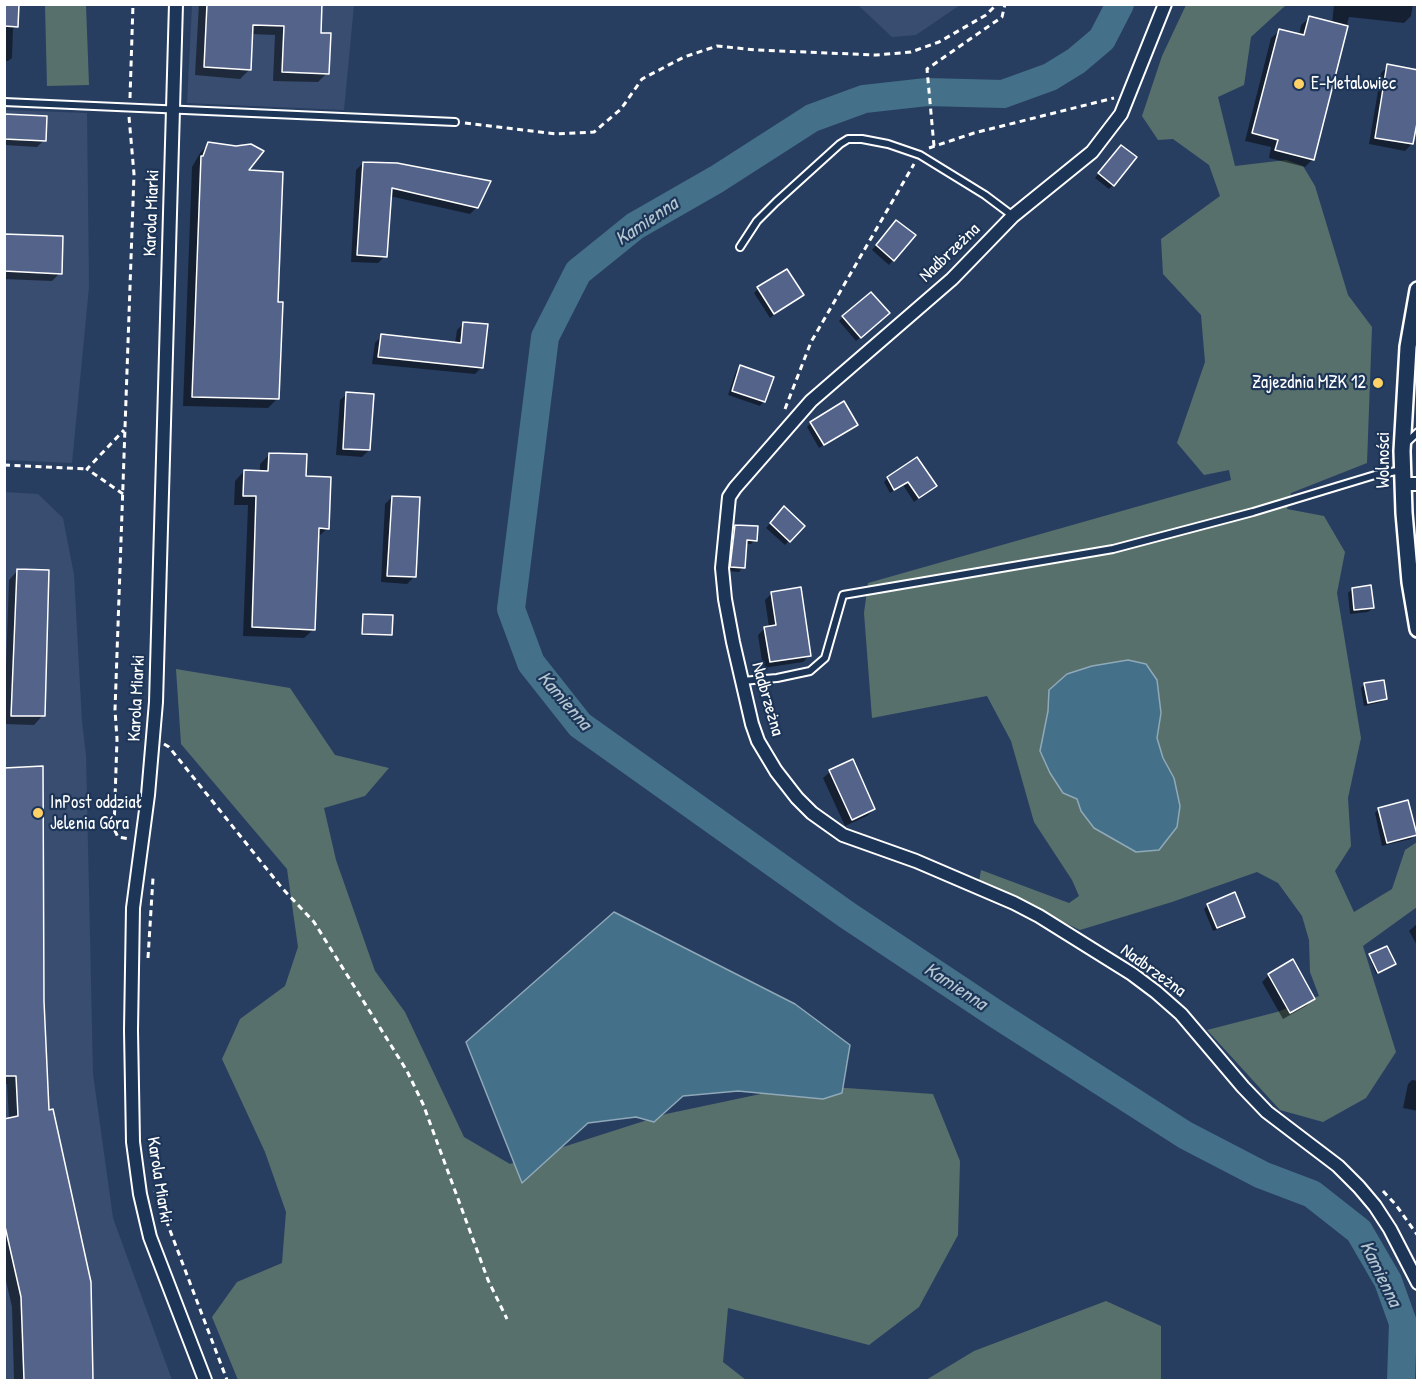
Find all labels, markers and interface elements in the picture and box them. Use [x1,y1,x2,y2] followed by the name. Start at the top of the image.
[1311,73,1396,95] place label: E-Metalowiec
[1292,77,1306,91] marker: E-Metalowiec
[140,169,164,257] street label: Karola Miarki
[611,192,683,252] water label: Kamienna
[915,219,985,287] street label: Nadbrzeżna
[1252,372,1366,394] place label: Zajezdnia MZK 12
[1371,376,1385,390] marker: Zajezdnia MZK 12
[1373,432,1395,488] street label: Wolności
[124,654,150,742] street label: Karola Miarki
[746,660,788,738] street label: Nadbrzeżna
[532,667,596,735] water label: Kamienna
[50,792,142,834] place label: InPost oddział Jelenia Góra
[31,806,45,820] marker: InPost oddział Jelenia Góra
[1116,940,1190,1002] street label: Nadbrzeżna
[919,958,991,1016] water label: Kamienna
[142,1135,176,1225] street label: Karola Miarki
[1354,1237,1406,1311] water label: Kamienna

